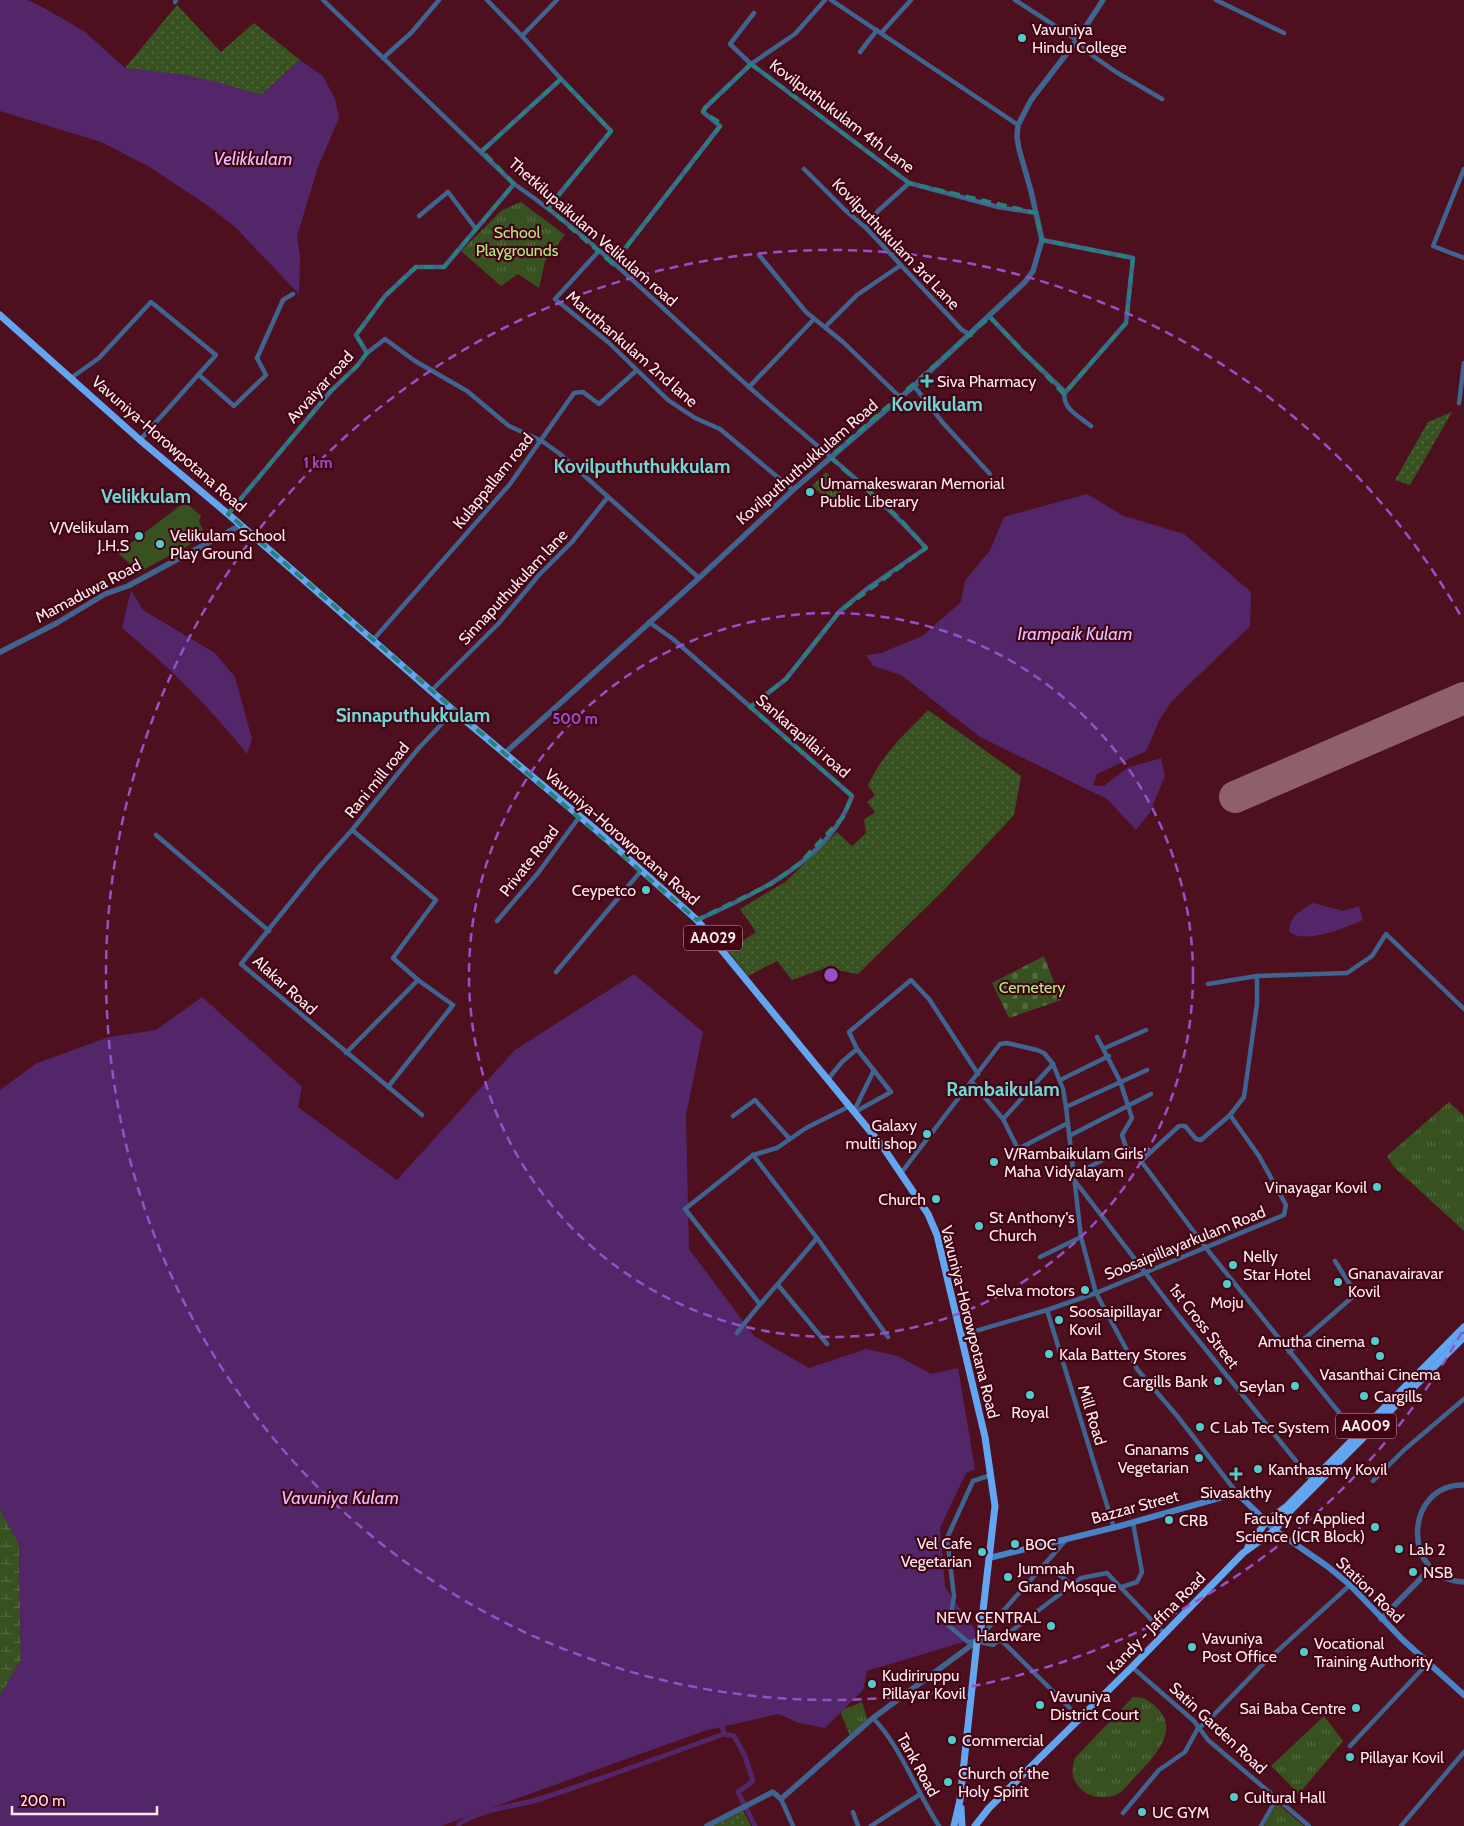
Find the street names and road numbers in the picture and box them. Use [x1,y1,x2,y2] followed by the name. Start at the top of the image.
[766,55,918,177] street label: Kovilputhukulam 4th Lane
[505,154,681,310] street label: Thetkilupaikulam Velikulam road
[828,174,964,314] street label: Kovilputhukulam 3rd Lane
[562,287,702,411] street label: Maruthankulam 2nd lane
[283,347,357,427] street label: Avvaiyar road
[88,372,250,516] street label: Vavuniya-Horowpotana Road
[732,395,882,529] street label: Kovilputhuthukkulam Road
[449,430,537,532] street label: Kulappallam road
[454,525,572,649] street label: Sinnaputhukulam lane
[32,555,144,627] street label: Mamaduwa Road
[752,690,854,782] street label: Sankarapillai road
[341,738,413,822] street label: Rani mill road
[541,765,703,909] street label: Vavuniya-Horowpotana Road
[495,822,563,900] street label: Private Road
[684,926,742,950] road number: AA029
[249,951,321,1019] street label: Alakar Road
[1102,1202,1268,1284] street label: Soosaipillayarkulam Road
[937,1224,1003,1420] street label: Vavuniya-Horowpotana Road
[1165,1280,1243,1373] street label: 1st Cross Street
[1074,1383,1110,1447] street label: Mill Road
[1336,1414,1396,1438] road number: AA009
[1089,1486,1181,1528] street label: Bazzar Street
[1332,1553,1408,1627] street label: Station Road
[1103,1568,1209,1678] street label: Kandy - Jaffna Road
[1166,1678,1270,1778] street label: Satin Garden Road
[893,1730,943,1800] street label: Tank Road

